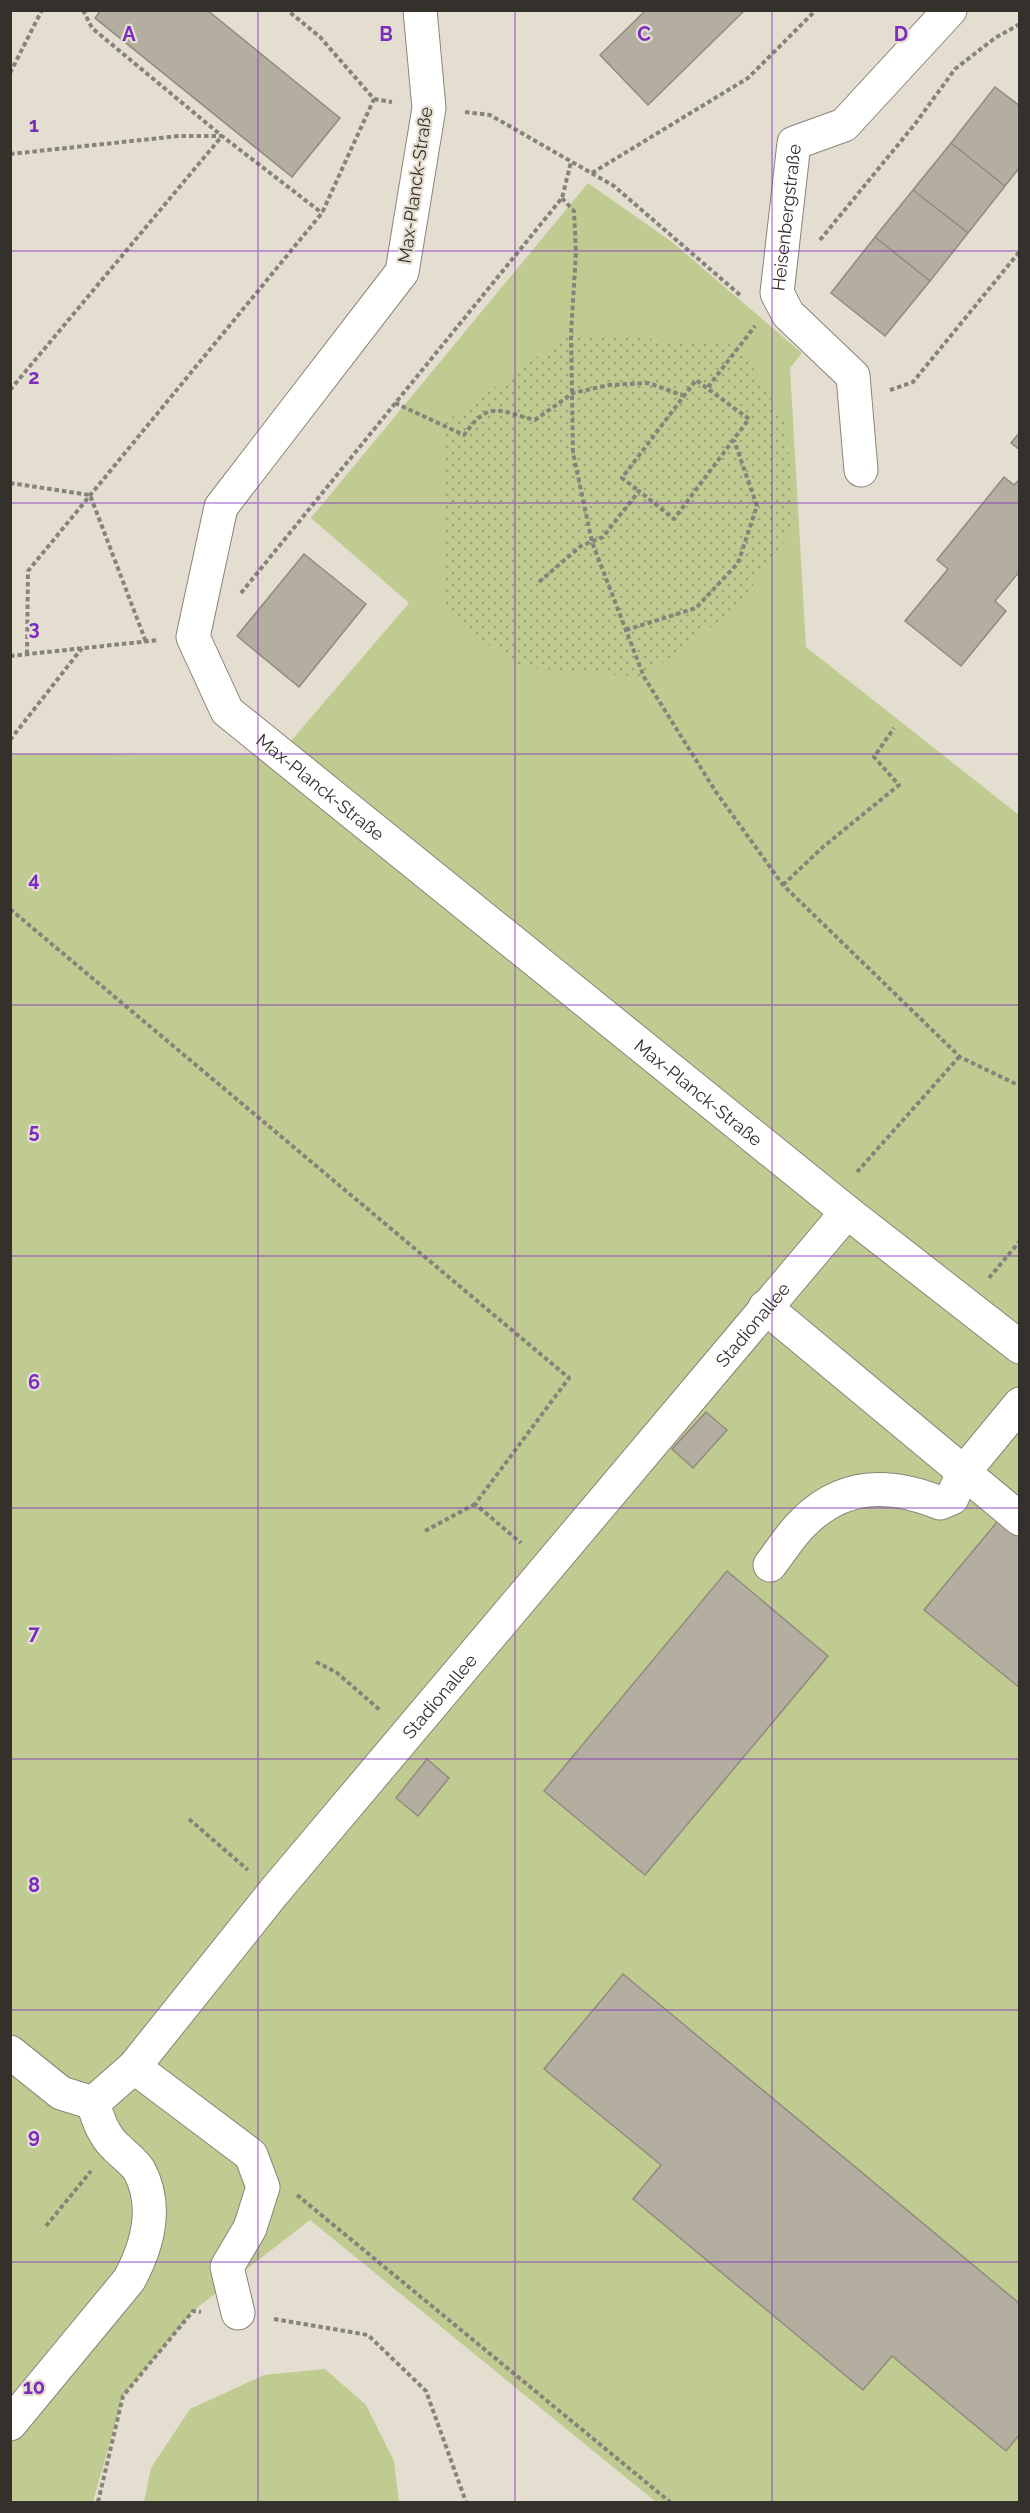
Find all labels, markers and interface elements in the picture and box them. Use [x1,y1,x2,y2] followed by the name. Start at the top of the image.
[122,22,136,46] text: A
[379,22,393,46] text: B
[637,22,651,46] text: C
[894,22,908,46] text: D
[394,105,436,265] street label: Max-Planck-Straße
[29,113,39,137] text: 1
[767,142,804,292] street label: Heisenbergstraße
[28,365,40,389] text: 2
[28,616,40,640] text: 3
[253,729,389,845] street label: Max-Planck-Straße
[28,867,40,891] text: 4
[631,1034,767,1150] street label: Max-Planck-Straße
[28,1119,40,1143] text: 5
[711,1278,794,1371] street label: Stadionallee
[28,1370,40,1394] text: 6
[28,1621,40,1645] text: 7
[398,1649,481,1742] street label: Stadionallee
[28,1873,40,1897] text: 8
[28,2124,40,2148] text: 9
[23,2375,45,2399] text: 10

